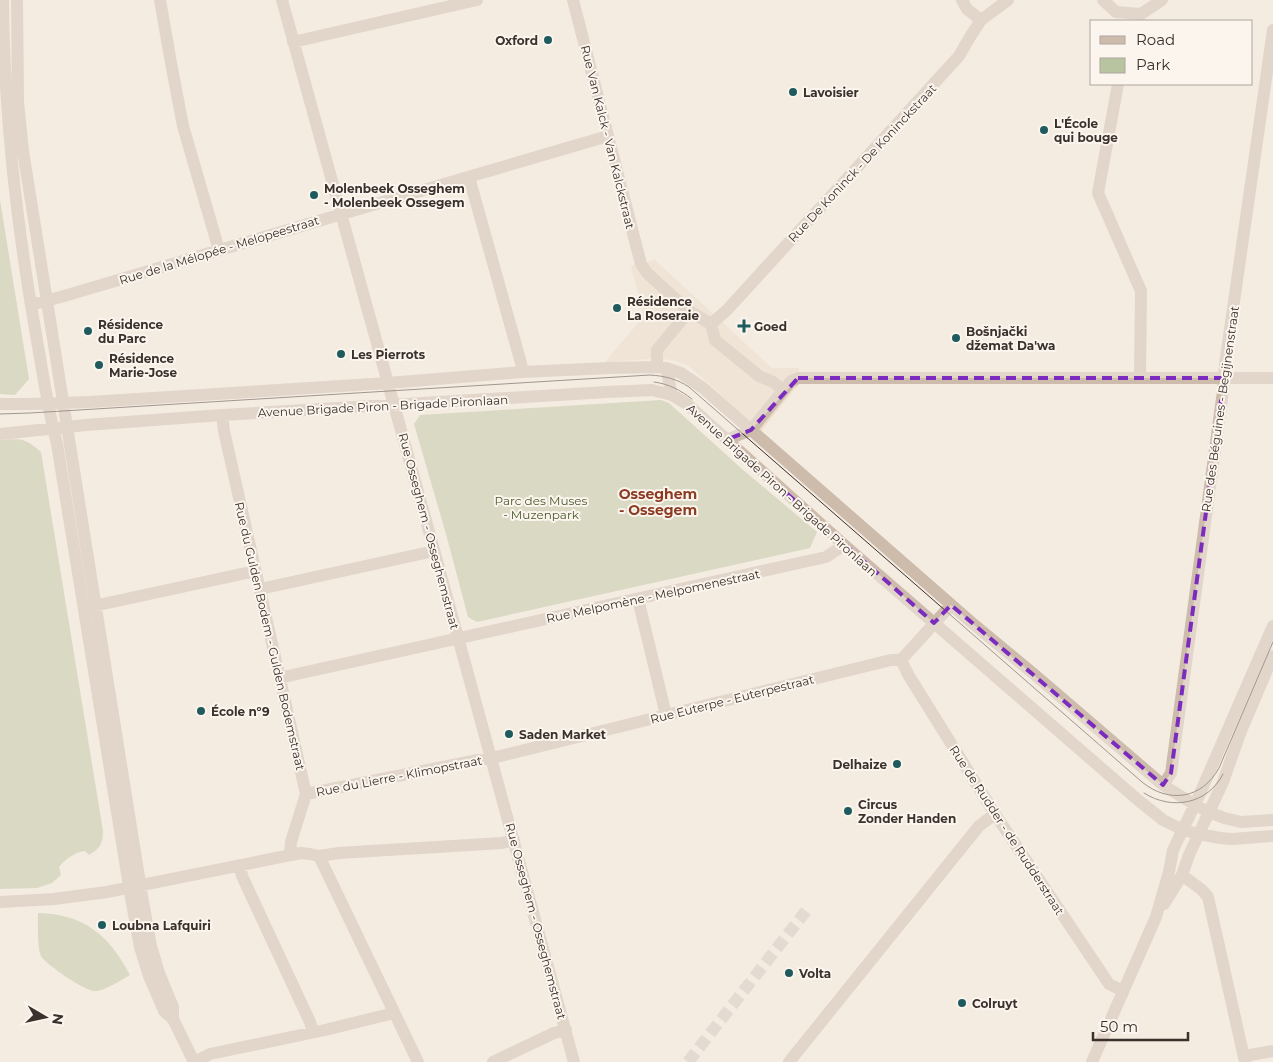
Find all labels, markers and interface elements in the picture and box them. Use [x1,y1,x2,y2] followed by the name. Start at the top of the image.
[1090,20,1253,85] legend
[1136,30,1175,49] text: Road
[495,33,538,48] place label: Oxford
[542,34,554,46] marker: Oxford
[578,43,638,231] street label: Rue Van Kalck - Van Kalckstraat
[1136,55,1170,74] text: Park
[785,81,939,245] street label: Rue De Koninck - De Koninckstraat
[803,85,859,100] place label: Lavoisier
[787,86,799,98] marker: Lavoisier
[1054,116,1118,145] place label: L'École qui bouge
[1038,124,1050,136] marker: L'École qui bouge
[324,181,465,210] place label: Molenbeek Osseghem - Molenbeek Ossegem
[308,189,320,201] marker: Molenbeek Osseghem - Molenbeek Ossegem
[117,212,321,288] street label: Rue de la Mélopée - Melopeestraat
[627,294,699,323] place label: Résidence La Roseraie
[611,302,623,314] marker: Résidence La Roseraie
[1198,305,1242,513] street label: Rue des Béguines - Begijnenstraat
[98,317,164,346] place label: Résidence du Parc
[754,319,787,334] place label: Goed
[738,320,750,332] marker: Goed
[966,324,1055,353] place label: Bošnjački džemat Da'wa
[82,325,94,337] marker: Résidence du Parc
[950,332,962,344] marker: Bošnjački džemat Da'wa
[351,347,426,362] place label: Les Pierrots
[335,348,347,360] marker: Les Pierrots
[109,351,177,380] place label: Résidence Marie-Jose
[93,359,105,371] marker: Résidence Marie-Jose
[257,392,509,420] street label: Avenue Brigade Piron - Brigade Pironlaan
[684,401,880,579] street label: Avenue Brigade Piron - Brigade Pironlaan
[396,431,463,631] street label: Rue Osseghem - Osseghemstraat
[619,485,697,519] district label: Osseghem - Ossegem
[495,493,588,522] park label: Parc des Muses - Muzenpark
[232,500,308,772] street label: Rue du Gulden Bodem - Gulden Bodemstraat
[545,566,761,626] street label: Rue Melpomène - Melpomenestraat
[649,671,815,727] street label: Rue Euterpe - Euterpestraat
[211,704,270,719] place label: École n°9
[195,705,207,717] marker: École n°9
[519,727,607,742] place label: Saden Market
[503,728,515,740] marker: Saden Market
[946,742,1068,918] street label: Rue de Rudder - de Rudderstraat
[315,752,483,799] street label: Rue du Lierre - Klimopstraat
[833,757,887,772] place label: Delhaize
[891,758,903,770] marker: Delhaize
[858,797,956,826] place label: Circus Zonder Handen
[842,805,854,817] marker: Circus Zonder Handen
[503,821,570,1021] street label: Rue Osseghem - Osseghemstraat
[112,918,211,933] place label: Loubna Lafquiri
[96,919,108,931] marker: Loubna Lafquiri
[798,966,831,981] place label: Volta
[783,967,795,979] marker: Volta
[20,992,70,1042] north arrow
[972,996,1019,1011] place label: Colruyt
[956,997,968,1009] marker: Colruyt
[1093,1010,1188,1042] scale bar
[48,1012,68,1026] text: N
[1100,1017,1138,1036] text: 50 m

